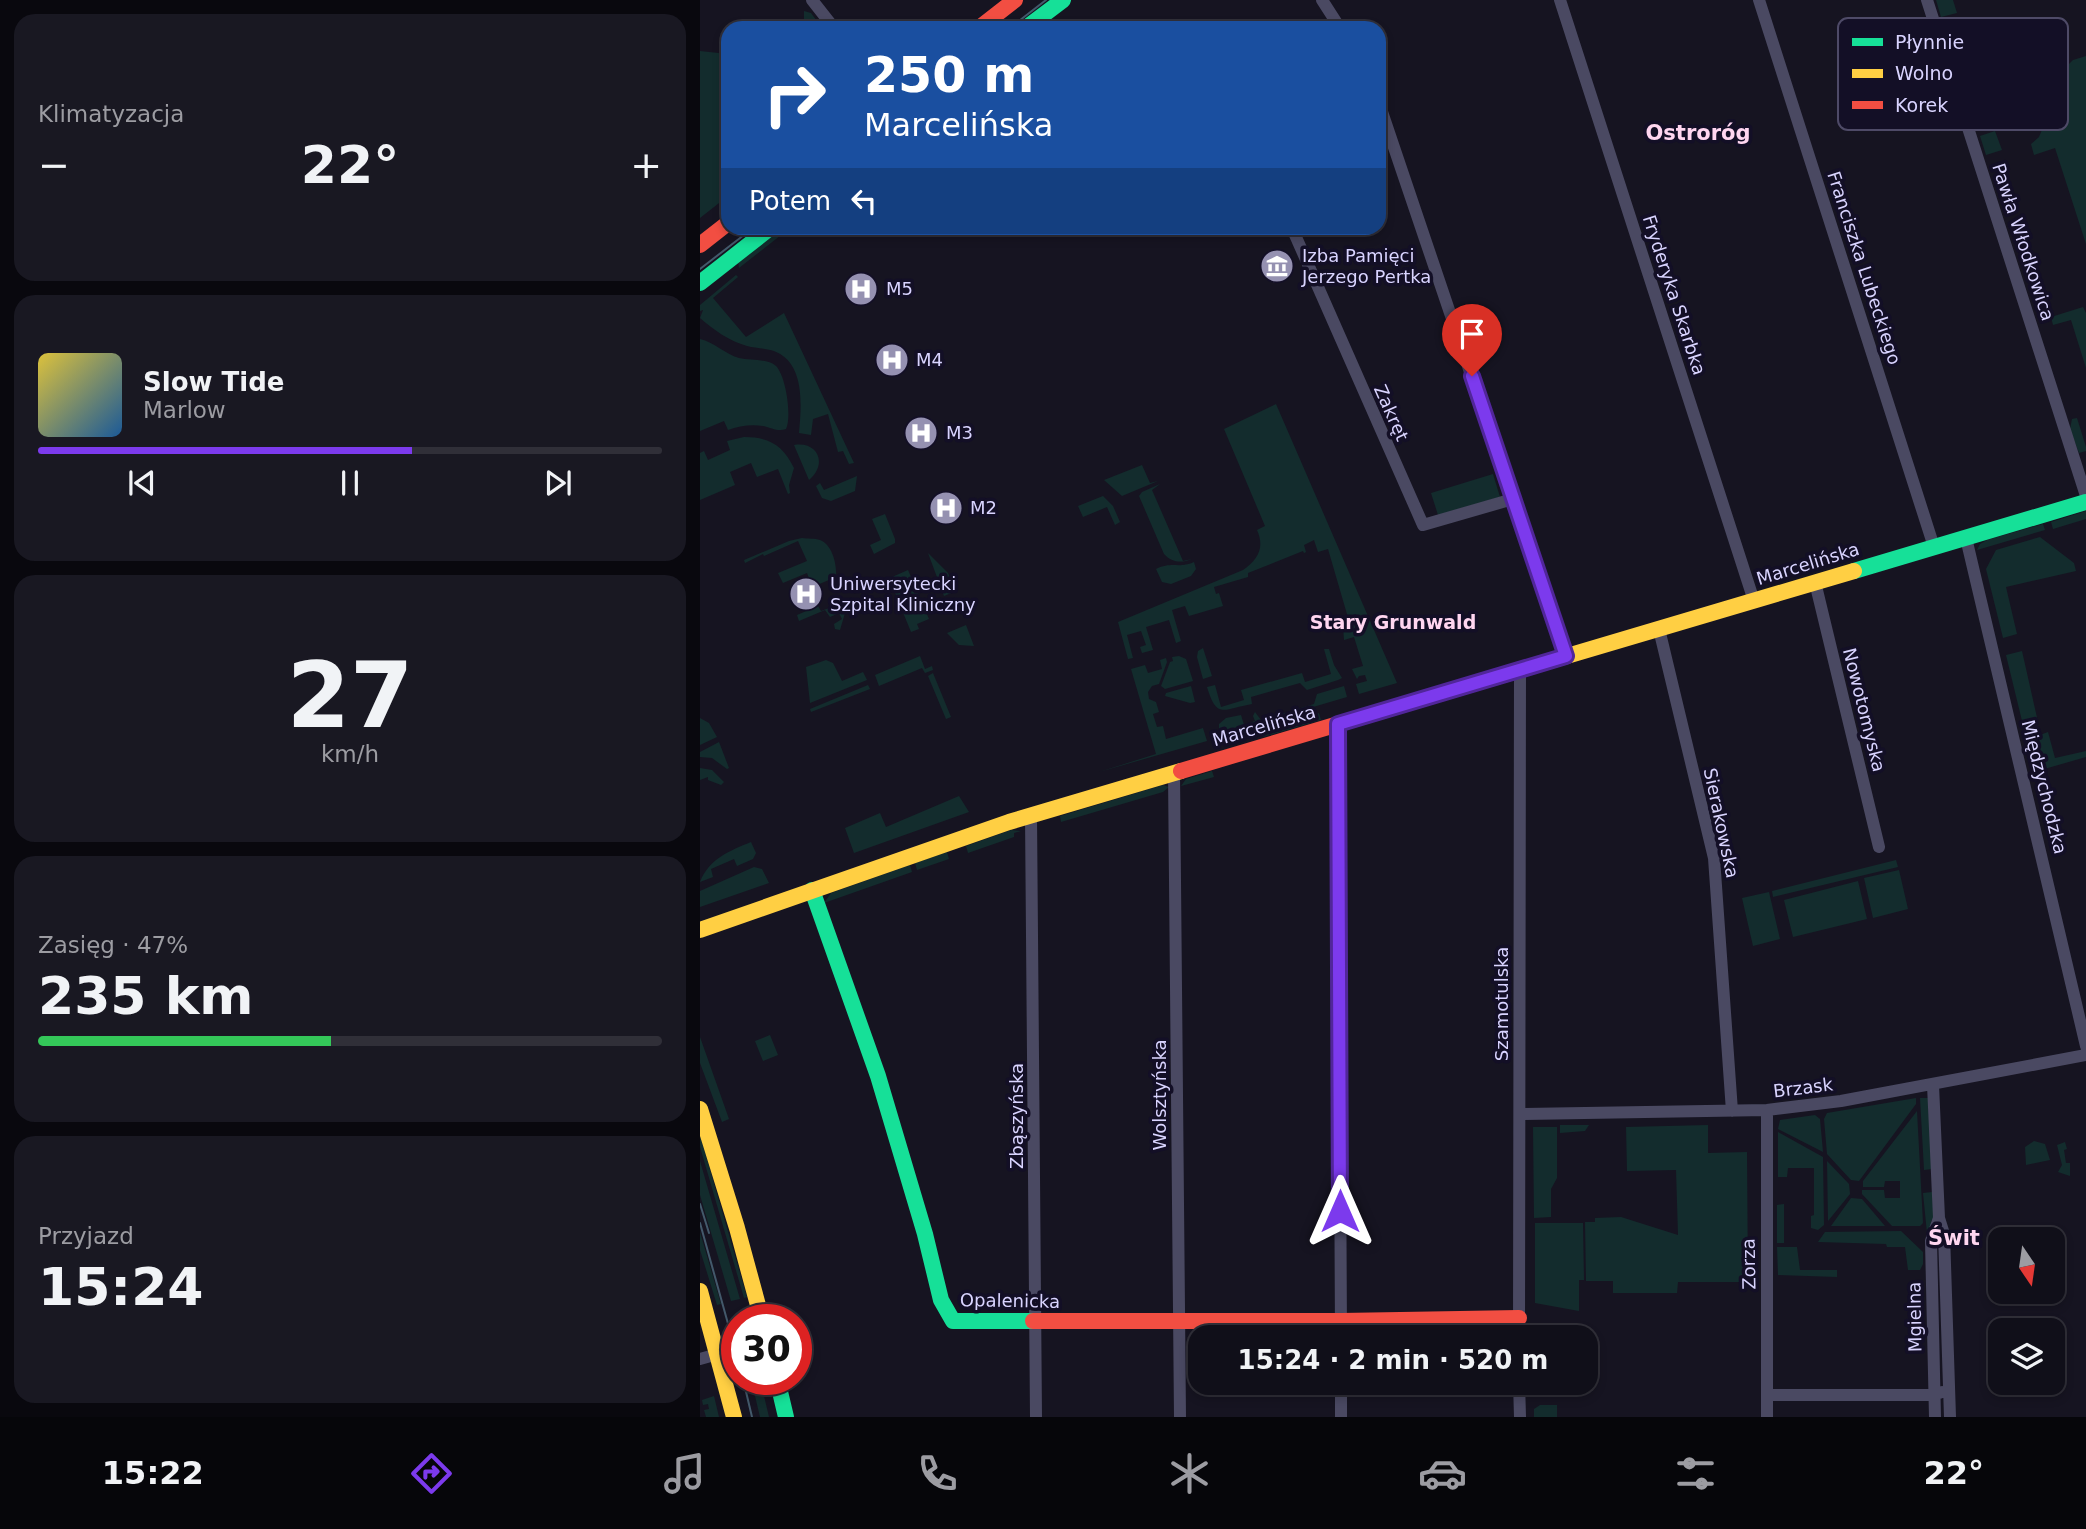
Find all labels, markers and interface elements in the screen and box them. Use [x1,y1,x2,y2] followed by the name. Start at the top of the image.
[1838,18,2068,130] legend
[1895,31,1964,53] text: Płynnie
[864,47,1034,104] text: 250 m
[749,49,840,140] icon: right
[1895,62,1953,84] text: Wolno
[1895,94,1948,116] text: Korek
[38,101,184,127] text: Klimatyzacja
[864,106,1053,144] text: Marcelińska
[1646,121,1751,145] district label: Ostroróg
[301,135,399,195] text: 22°
[38,143,70,187] text: −
[630,143,662,187] text: +
[1988,160,2059,323] street label: Pawła Włodkowica
[1823,169,1906,367] street label: Franciszka Lubeckiego
[845,182,883,220] icon: left
[749,186,831,216] text: Potem
[1639,212,1710,378] street label: Fryderyka Skarbka
[1301,245,1431,287] place label: Izba Pamięci Jerzego Pertka
[1258,247,1296,285] museum icon: Izba Pamięci Jerzego Pertka
[842,270,880,308] hospital icon: M5
[886,278,913,299] place label: M5
[1442,304,1502,376] pin
[1453,315,1491,353] icon: arrive
[873,341,911,379] hospital icon: M4
[916,349,943,370] place label: M4
[143,367,284,397] text: Slow Tide
[1370,381,1413,444] street label: Zakręt
[143,397,226,423] text: Marlow
[902,414,940,452] hospital icon: M3
[946,422,973,443] place label: M3
[123,464,161,502] icon: previous
[331,464,369,502] icon: pause
[539,464,577,502] icon: next
[927,489,965,527] hospital icon: M2
[970,497,997,518] place label: M2
[1754,538,1862,589] street label: Marcelińska
[830,573,976,615] place label: Uniwersytecki Szpital Kliniczny
[787,575,825,613] hospital icon: Uniwersytecki Szpital Kliniczny
[1310,611,1476,633] district label: Stary Grunwald
[287,643,413,748] text: 27
[1839,646,1890,774] street label: Nowotomyska
[1210,701,1318,750] street label: Marcelińska
[2018,718,2071,856] street label: Międzychodzka
[321,741,379,767] text: km/h
[1700,766,1743,880] street label: Sierakowska
[38,932,188,958] text: Zasięg · 47%
[1491,947,1512,1061] street label: Szamotulska
[38,966,253,1026] text: 235 km
[1149,1039,1170,1151] street label: Wolsztyńska
[1006,1063,1027,1169] street label: Zbąszyńska
[1772,1073,1835,1102] street label: Brzask
[1303,1174,1377,1248] position arrow
[38,1223,134,1249] text: Przyjazd
[1928,1225,1980,1250] district label: Świt
[1988,1227,2065,1304] north arrow
[1988,1227,2065,1395] map controls
[1738,1238,1759,1290] street label: Zorza
[38,1257,204,1317] text: 15:24
[1903,1282,1926,1352] street label: Mgielna
[960,1289,1060,1312] street label: Opalenicka
[721,1304,812,1395] speed limit sign: 30
[1988,1318,2065,1395] button: layers
[1238,1345,1548,1375] text: 15:24 · 2 min · 520 m
[407,1449,456,1498] icon: directions
[660,1449,709,1498] icon: music
[913,1449,962,1498] icon: phone
[1165,1449,1214,1498] icon: climate
[1418,1449,1467,1498] icon: car
[1671,1449,1720,1498] icon: filters
[102,1454,204,1492] text: 15:22
[1924,1454,1984,1492] text: 22°

